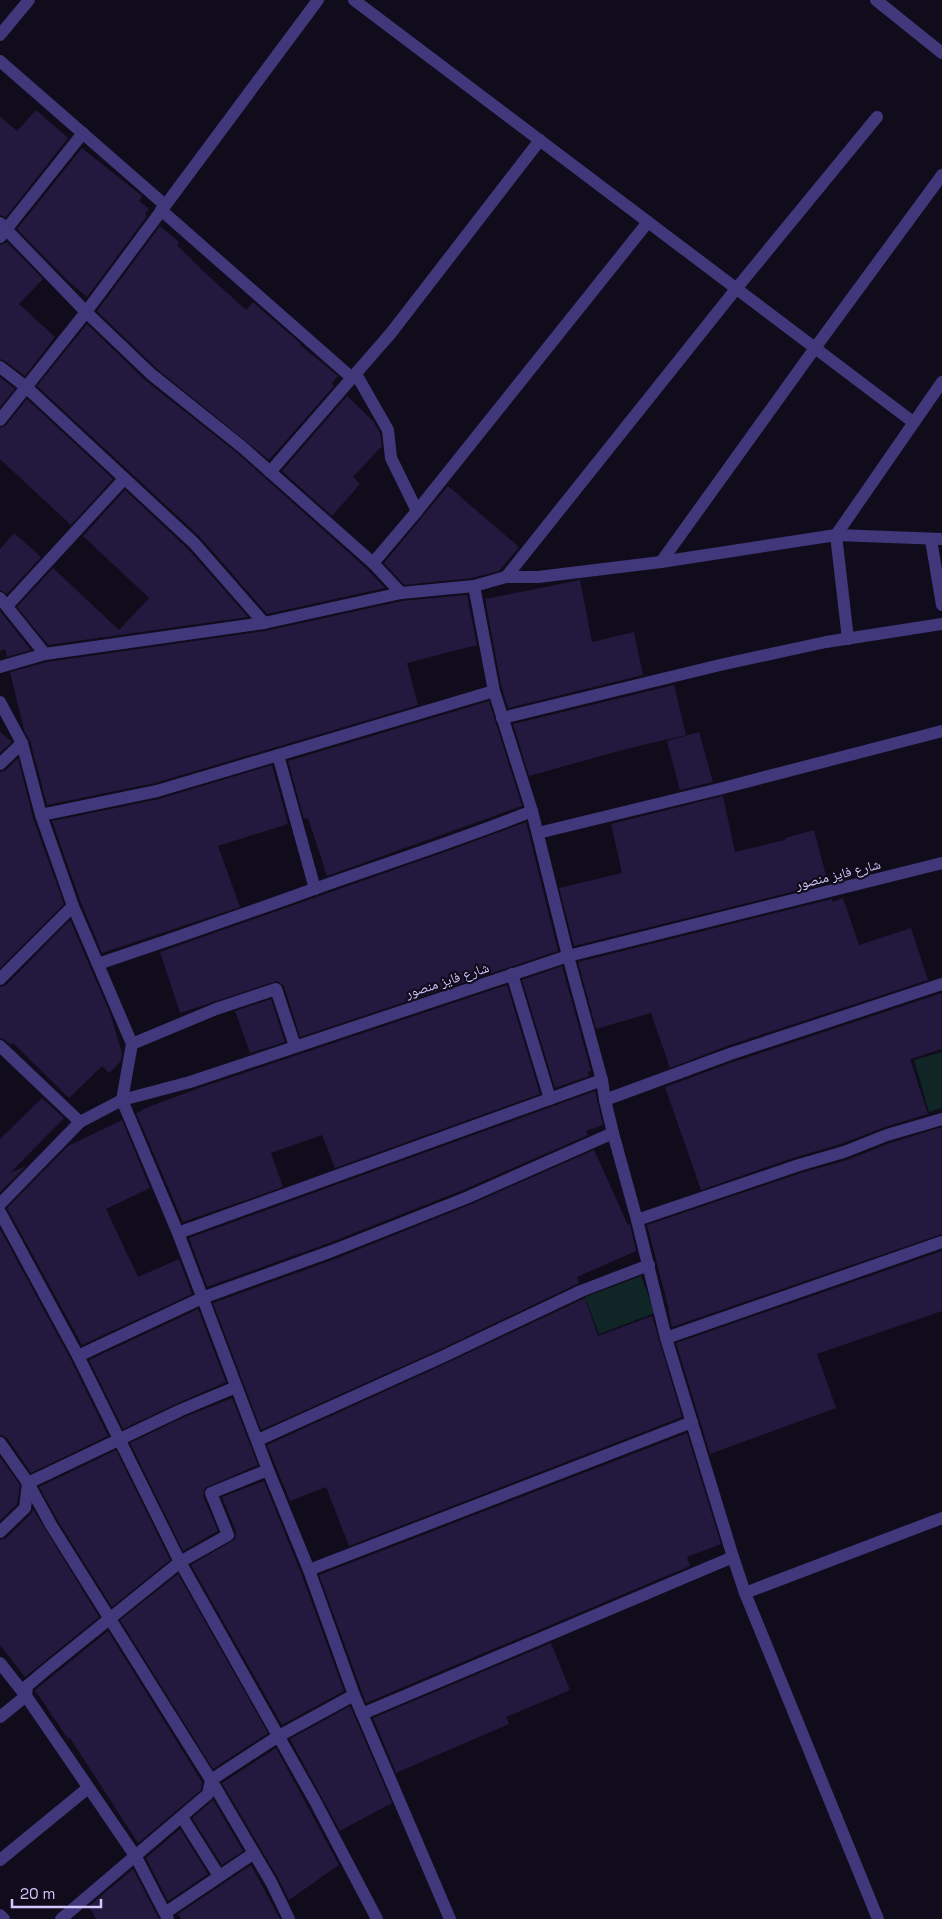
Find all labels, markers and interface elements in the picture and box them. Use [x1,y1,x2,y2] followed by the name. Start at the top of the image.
[793,855,883,894] street label: شارع فايز منصور
[402,958,491,1003] street label: شارع فايز منصور
[12,1876,101,1908] scale bar
[20,1884,55,1903] text: 20 m

